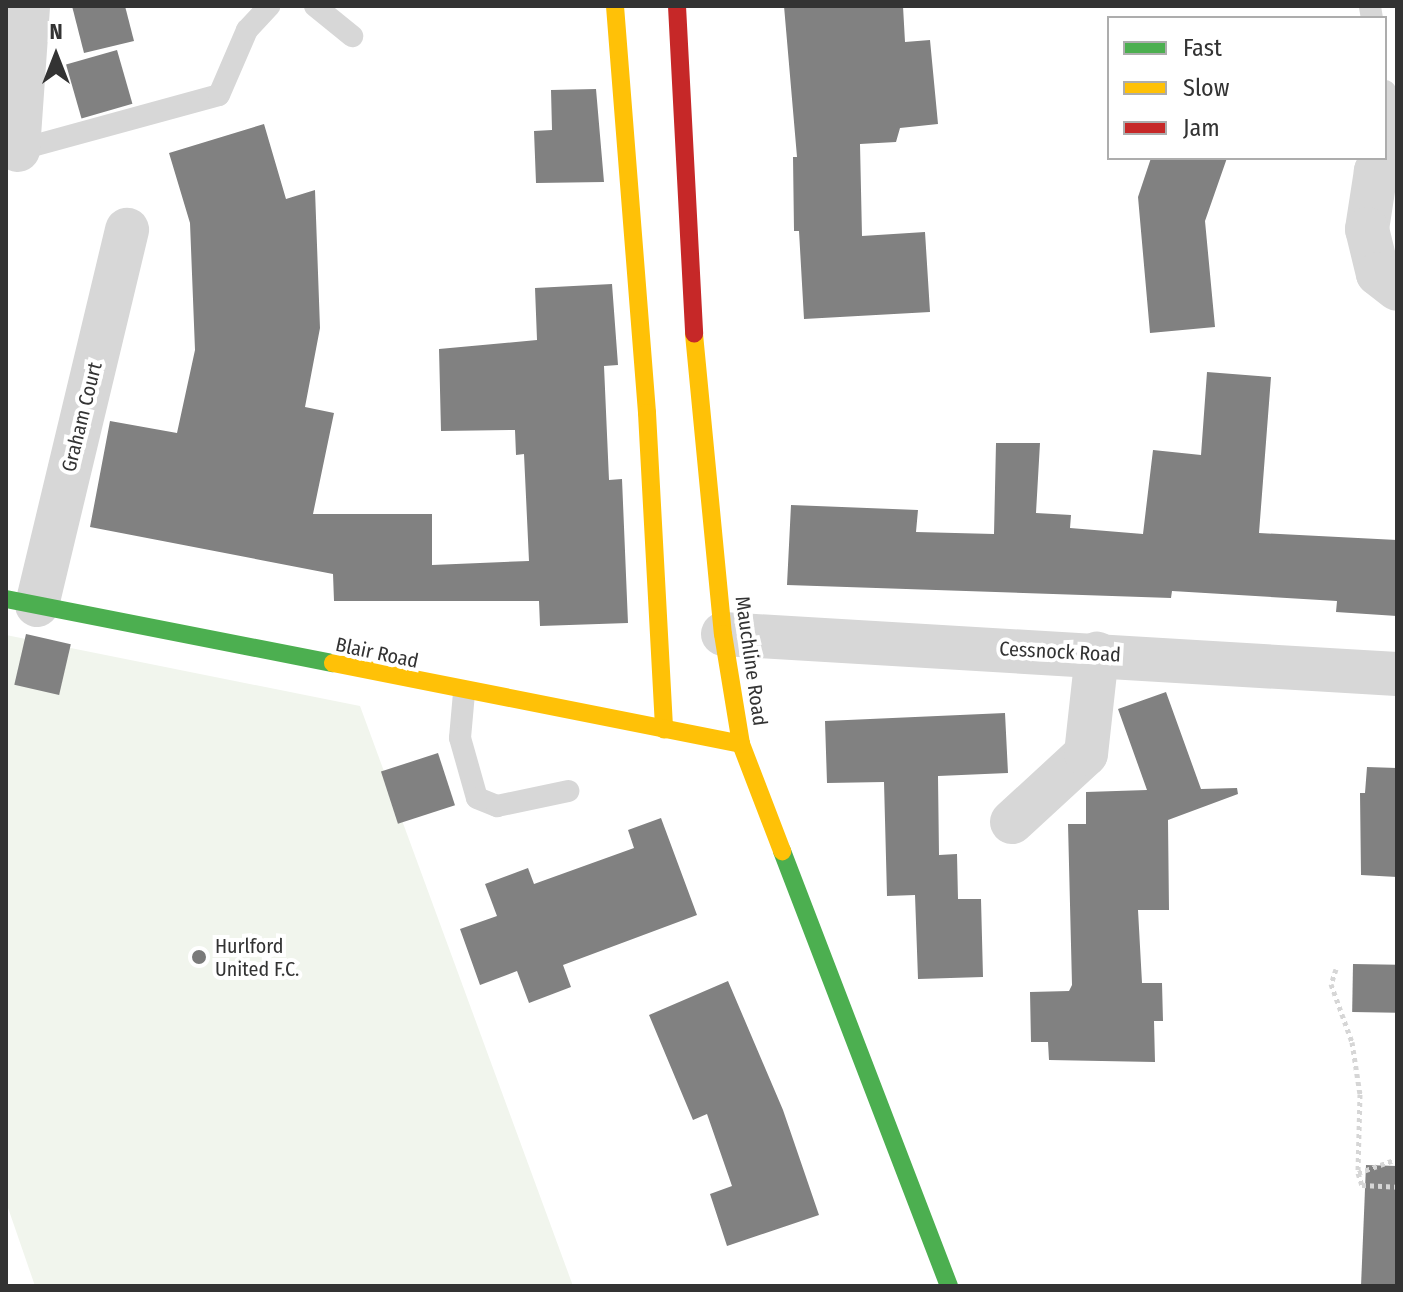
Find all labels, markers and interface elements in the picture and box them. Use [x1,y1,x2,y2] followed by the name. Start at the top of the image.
[16,16,96,96] north arrow
[1107,16,1387,160] legend
[49,18,63,45] text: N
[1183,34,1222,62] text: Fast
[1183,74,1229,102] text: Slow
[1183,114,1220,142] text: Jam
[57,360,107,474] street label: Graham Court
[730,595,772,727] street label: Mauchline Road
[333,633,421,673] street label: Blair Road
[999,637,1121,667] street label: Cessnock Road
[215,934,299,981] place label: Hurlford United F.C.
[190,948,208,966] marker: Hurlford United F.C.

